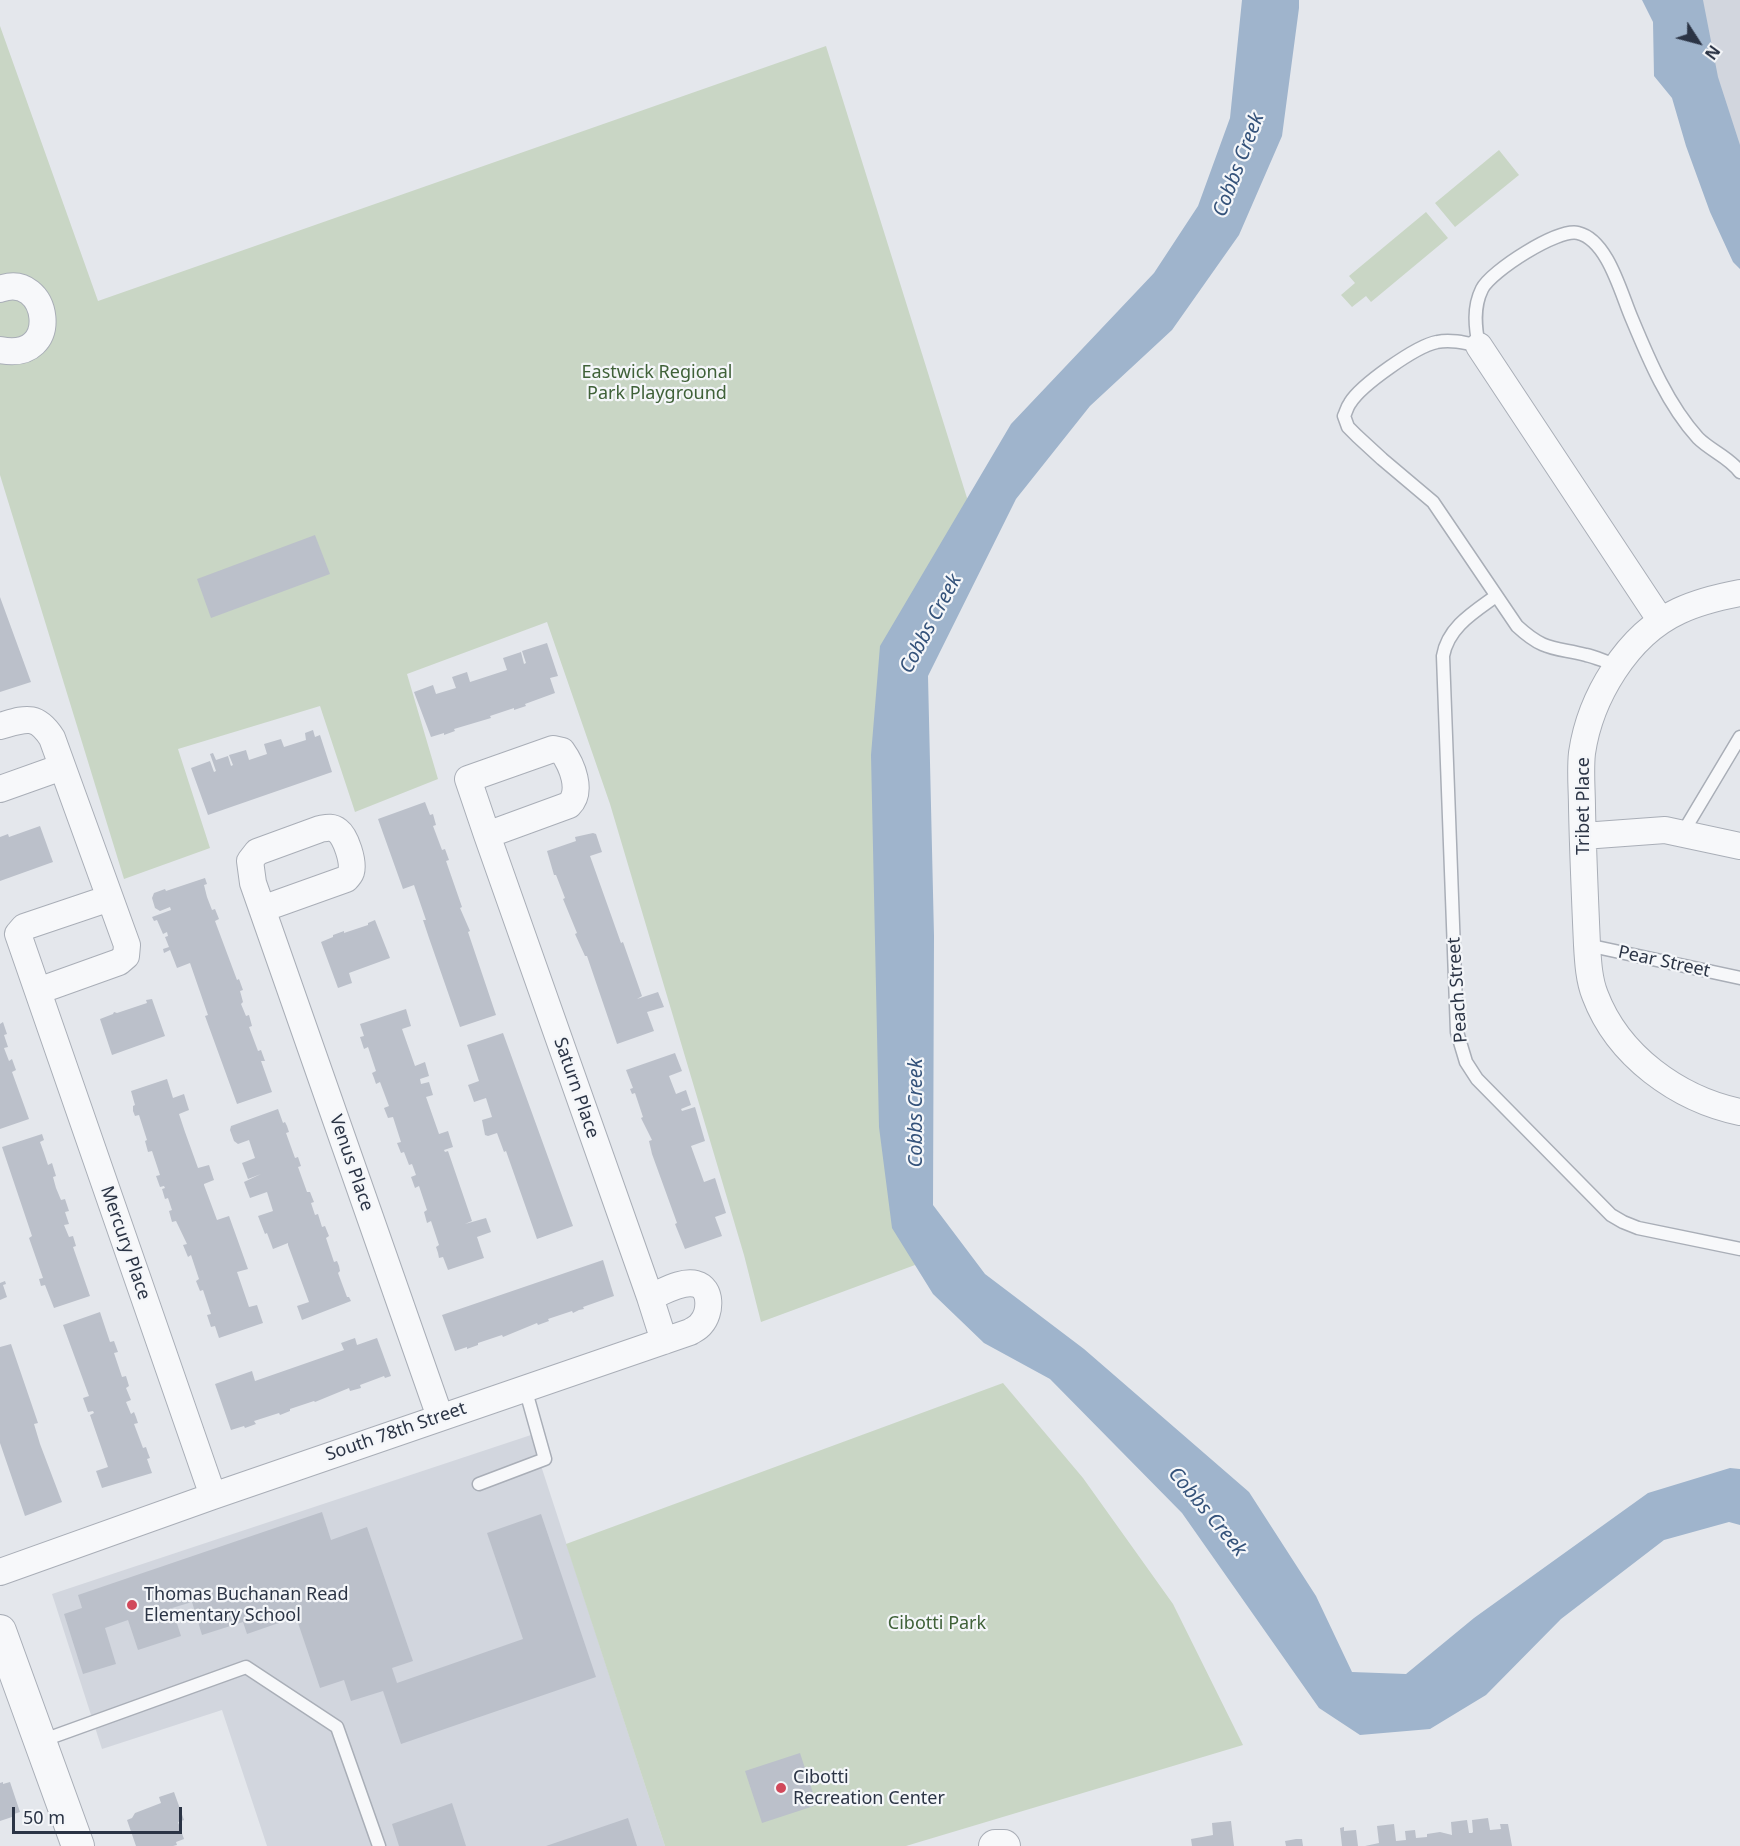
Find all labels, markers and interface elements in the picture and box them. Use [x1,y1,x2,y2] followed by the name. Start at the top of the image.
[1668,12,1728,72] north arrow
[1700,41,1725,64] text: N
[1208,110,1270,220] water label: Cobbs Creek
[582,362,732,404] park label: Eastwick Regional Park Playground
[895,570,967,678] water label: Cobbs Creek
[1573,757,1595,855] street label: Tribet Place
[1444,936,1472,1044] street label: Peach Street
[1616,942,1712,982] street label: Pear Street
[549,1035,603,1141] street label: Saturn Place
[904,1058,928,1168] water label: Cobbs Creek
[324,1112,378,1214] street label: Venus Place
[95,1183,155,1303] street label: Mercury Place
[323,1398,469,1466] street label: South 78th Street
[1163,1462,1251,1562] water label: Cobbs Creek
[144,1584,348,1626] place label: Thomas Buchanan Read Elementary School
[125,1598,139,1612] marker: Thomas Buchanan Read Elementary School
[888,1613,986,1635] park label: Cibotti Park
[793,1767,945,1810] place label: Cibotti Recreation Center
[774,1781,788,1795] marker: Cibotti Recreation Center
[15,1795,184,1833] scale bar
[23,1805,65,1829] text: 50 m

